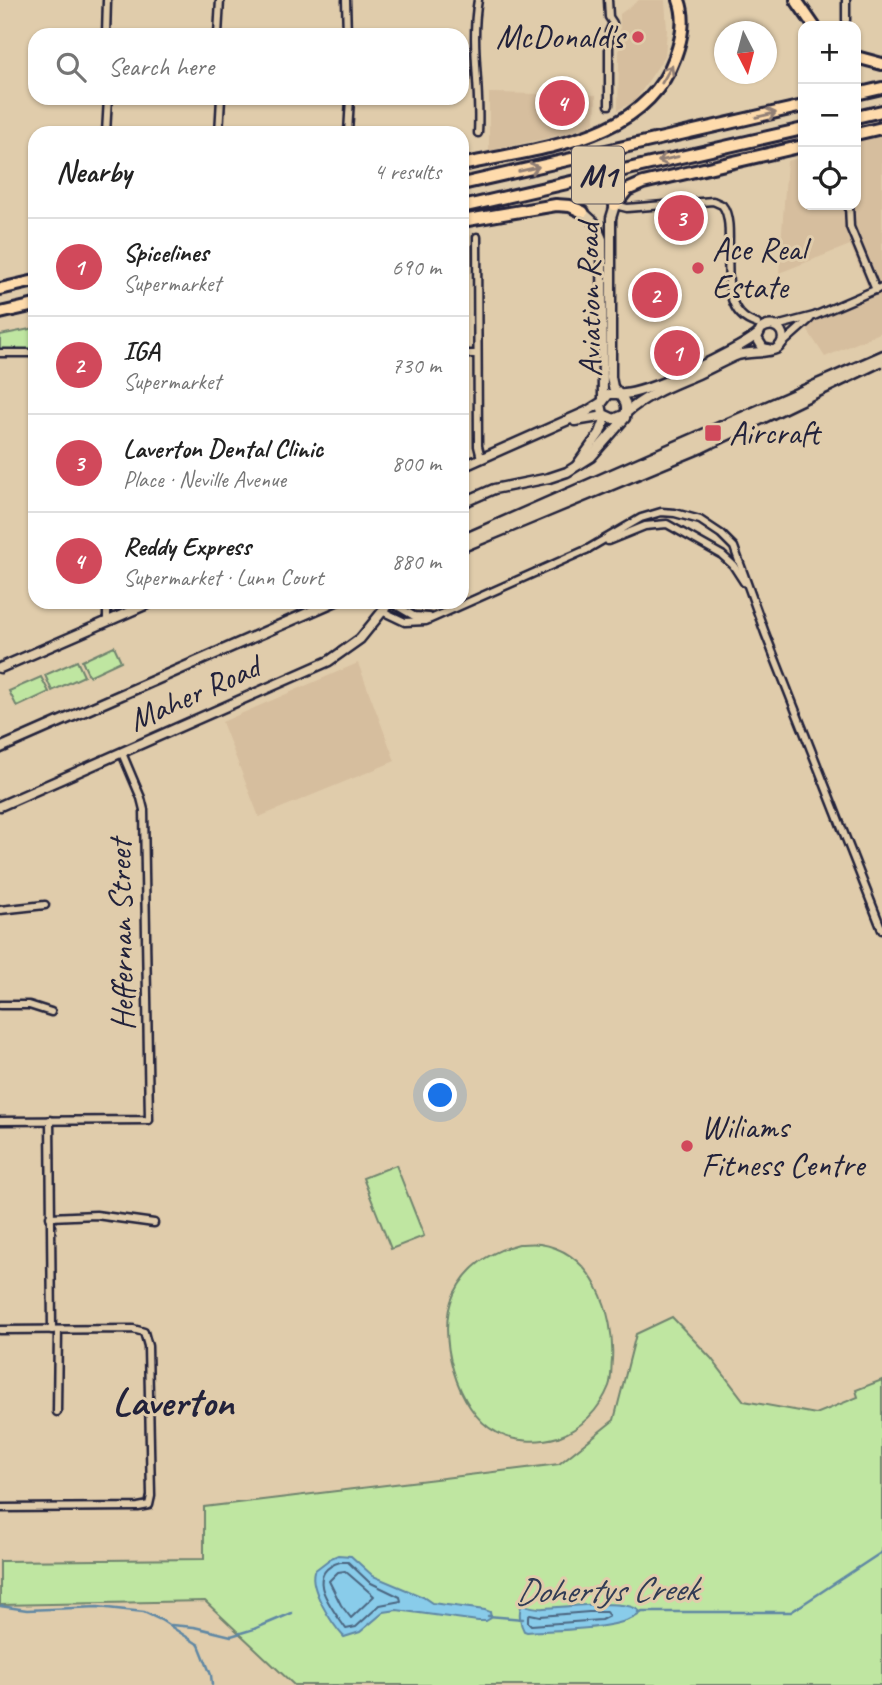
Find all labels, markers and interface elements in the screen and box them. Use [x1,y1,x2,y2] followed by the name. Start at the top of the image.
[496,16,627,58] place label: McDonald's
[714,21,777,84] north arrow
[798,21,861,210] map controls
[798,21,861,84] button: +
[28,28,469,105] search box
[630,29,646,45] marker: McDonald's
[52,48,90,86] icon: search
[108,50,214,83] text: Search here
[660,64,674,84] one-way arrow
[539,77,585,129] pin: 4
[798,84,861,147] button: −
[754,107,777,121] one-way arrow
[572,146,624,204] road number: M1
[798,147,861,210] button: locate
[56,153,132,191] text: Nearby
[657,153,679,166] one-way arrow
[374,157,441,186] text: 4 results
[517,162,540,175] one-way arrow
[658,192,704,244] pin: 3
[567,218,611,377] street label: Aviation Road
[712,228,812,308] place label: Ace Real Estate
[123,236,208,269] text: Spicelines
[74,253,84,282] text: 1
[392,253,441,282] text: 690 m
[690,260,706,276] marker: Ace Real Estate
[123,269,221,298] text: Supermarket
[632,269,678,321] pin: 2
[654,327,700,379] pin: 1
[123,334,160,367] text: IGA
[74,351,84,380] text: 2
[392,351,441,380] text: 730 m
[123,367,221,396] text: Supermarket
[729,412,822,454] place label: Aircraft
[703,423,723,443] marker: Aircraft
[123,432,323,465] text: Laverton Dental Clinic
[74,449,84,478] text: 3
[392,449,441,478] text: 800 m
[123,465,286,494] text: Place · Neville Avenue
[123,530,251,563] text: Reddy Express
[74,547,84,576] text: 4
[392,547,441,576] text: 880 m
[123,563,323,592] text: Supermarket · Lunn Court
[122,643,271,741] street label: Maher Road
[98,835,144,1031] street label: Heffernan Street
[423,1078,457,1112] your location
[701,1106,866,1186] place label: Wiliams Fitness Centre
[679,1138,695,1154] marker: Wiliams Fitness Centre
[112,1377,235,1427] district label: Laverton
[515,1566,703,1614] water label: Dohertys Creek

